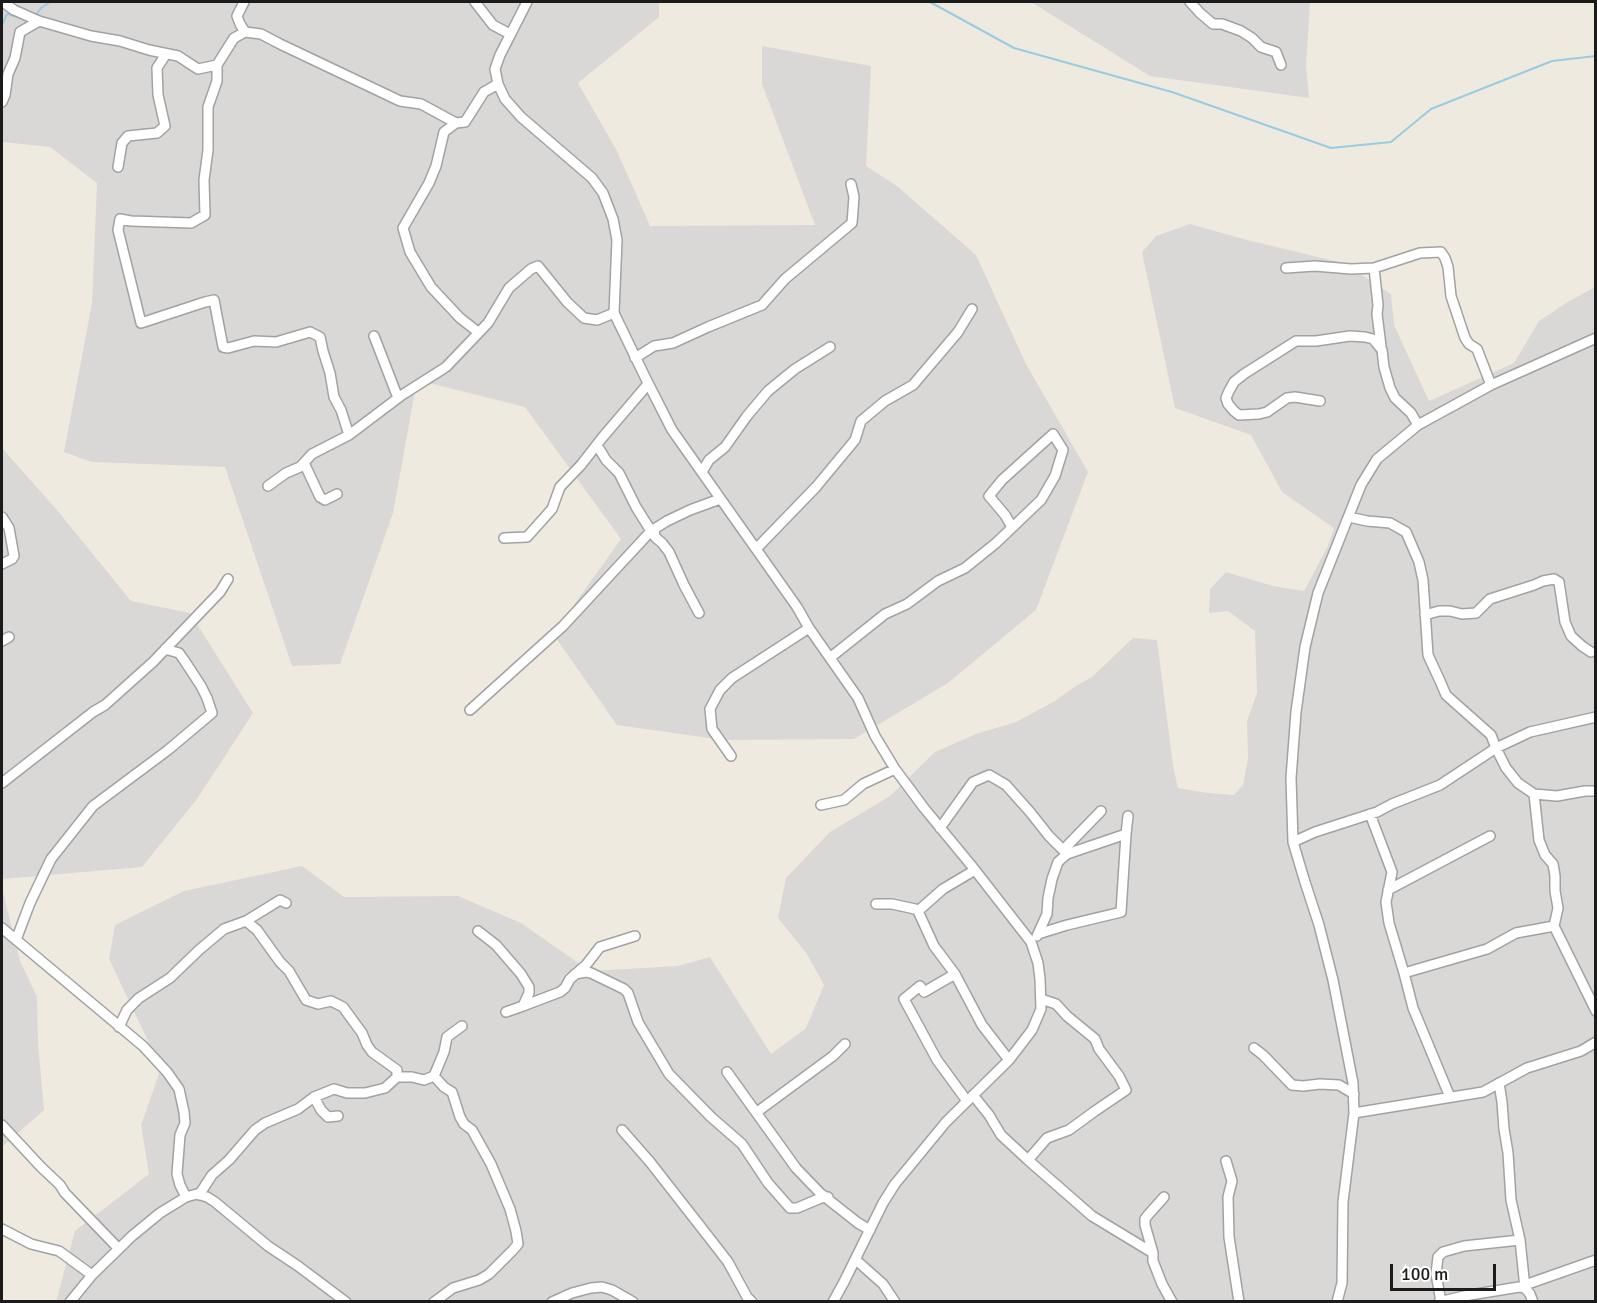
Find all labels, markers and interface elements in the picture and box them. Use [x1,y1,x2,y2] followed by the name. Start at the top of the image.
[1393,1252,1500,1290] scale bar
[1401,1263,1448,1285] text: 100 m

